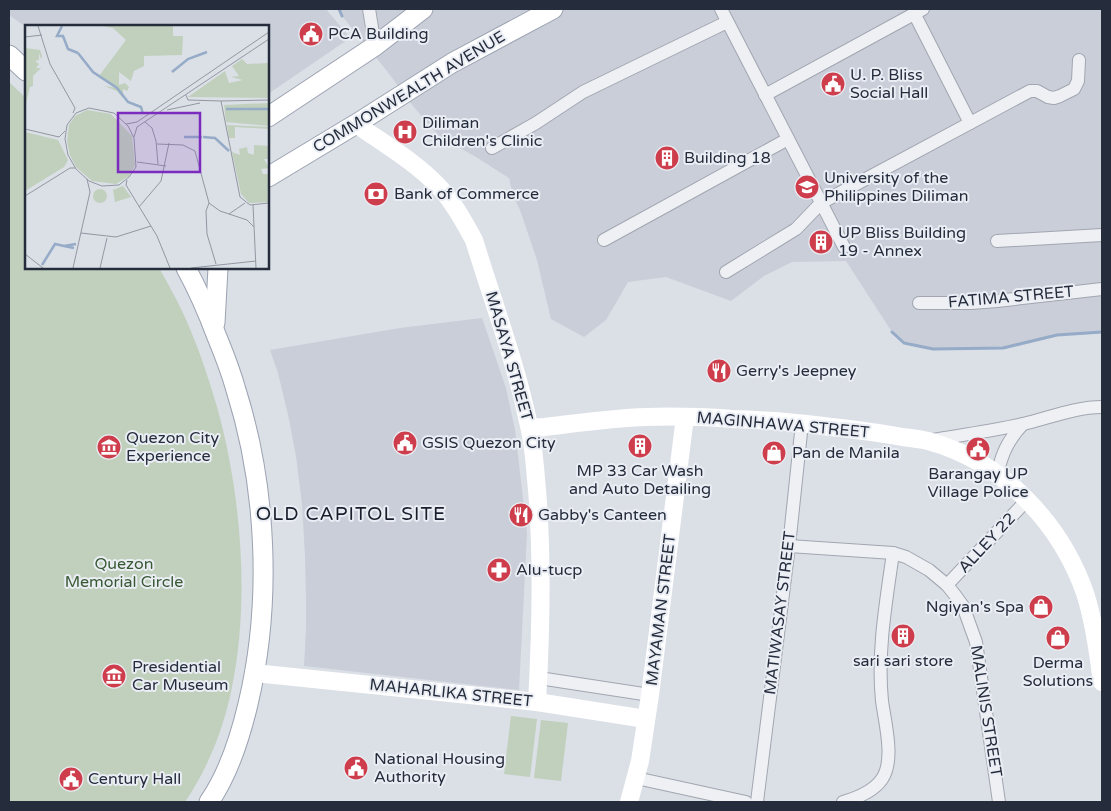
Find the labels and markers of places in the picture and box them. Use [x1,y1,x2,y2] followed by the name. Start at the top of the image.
[298,21,324,47] public building icon: PCA Building
[328,24,429,44] place label: PCA Building
[850,65,928,103] place label: U. P. Bliss Social Hall
[820,71,846,97] public building icon: U. P. Bliss Social Hall
[422,113,542,151] place label: Diliman Children's Clinic
[392,119,418,145] hospital icon: Diliman Children's Clinic
[654,145,680,171] building icon: Building 18
[684,148,771,168] place label: Building 18
[824,168,968,206] place label: University of the Philippines Diliman
[794,174,820,200] school or university icon: University of the Philippines Diliman
[363,181,389,207] bank icon: Bank of Commerce
[394,184,539,204] place label: Bank of Commerce
[838,223,966,261] place label: UP Bliss Building 19 - Annex
[808,229,834,255] building icon: UP Bliss Building 19 - Annex
[706,358,732,384] restaurant icon: Gerry's Jeepney
[736,361,857,381] place label: Gerry's Jeepney
[126,428,219,466] place label: Quezon City Experience
[392,430,418,456] public building icon: GSIS Quezon City
[422,433,556,453] place label: GSIS Quezon City
[627,433,653,459] building icon: MP 33 Car Wash and Auto Detailing
[96,434,122,460] museum icon: Quezon City Experience
[965,436,991,462] public building icon: Barangay UP Village Police
[761,440,787,466] shop icon: Pan de Manila
[792,443,900,463] place label: Pan de Manila
[569,461,711,499] place label: MP 33 Car Wash and Auto Detailing
[928,464,1028,502] place label: Barangay UP Village Police
[508,502,534,528] restaurant icon: Gabby's Canteen
[538,505,667,525] place label: Gabby's Canteen
[486,557,512,583] pharmacy icon: Alu-tucp
[516,560,582,580] place label: Alu-tucp
[1028,594,1054,620] shop icon: Ngiyan's Spa
[926,597,1024,617] place label: Ngiyan's Spa
[890,623,916,649] building icon: sari sari store
[1045,625,1071,651] shop icon: Derma Solutions
[853,651,953,671] place label: sari sari store
[1023,653,1093,691] place label: Derma Solutions
[132,657,229,695] place label: Presidential Car Museum
[101,663,127,689] museum icon: Presidential Car Museum
[374,749,505,787] place label: National Housing Authority
[343,755,369,781] public building icon: National Housing Authority
[58,766,84,792] public building icon: Century Hall
[88,769,181,789] place label: Century Hall

